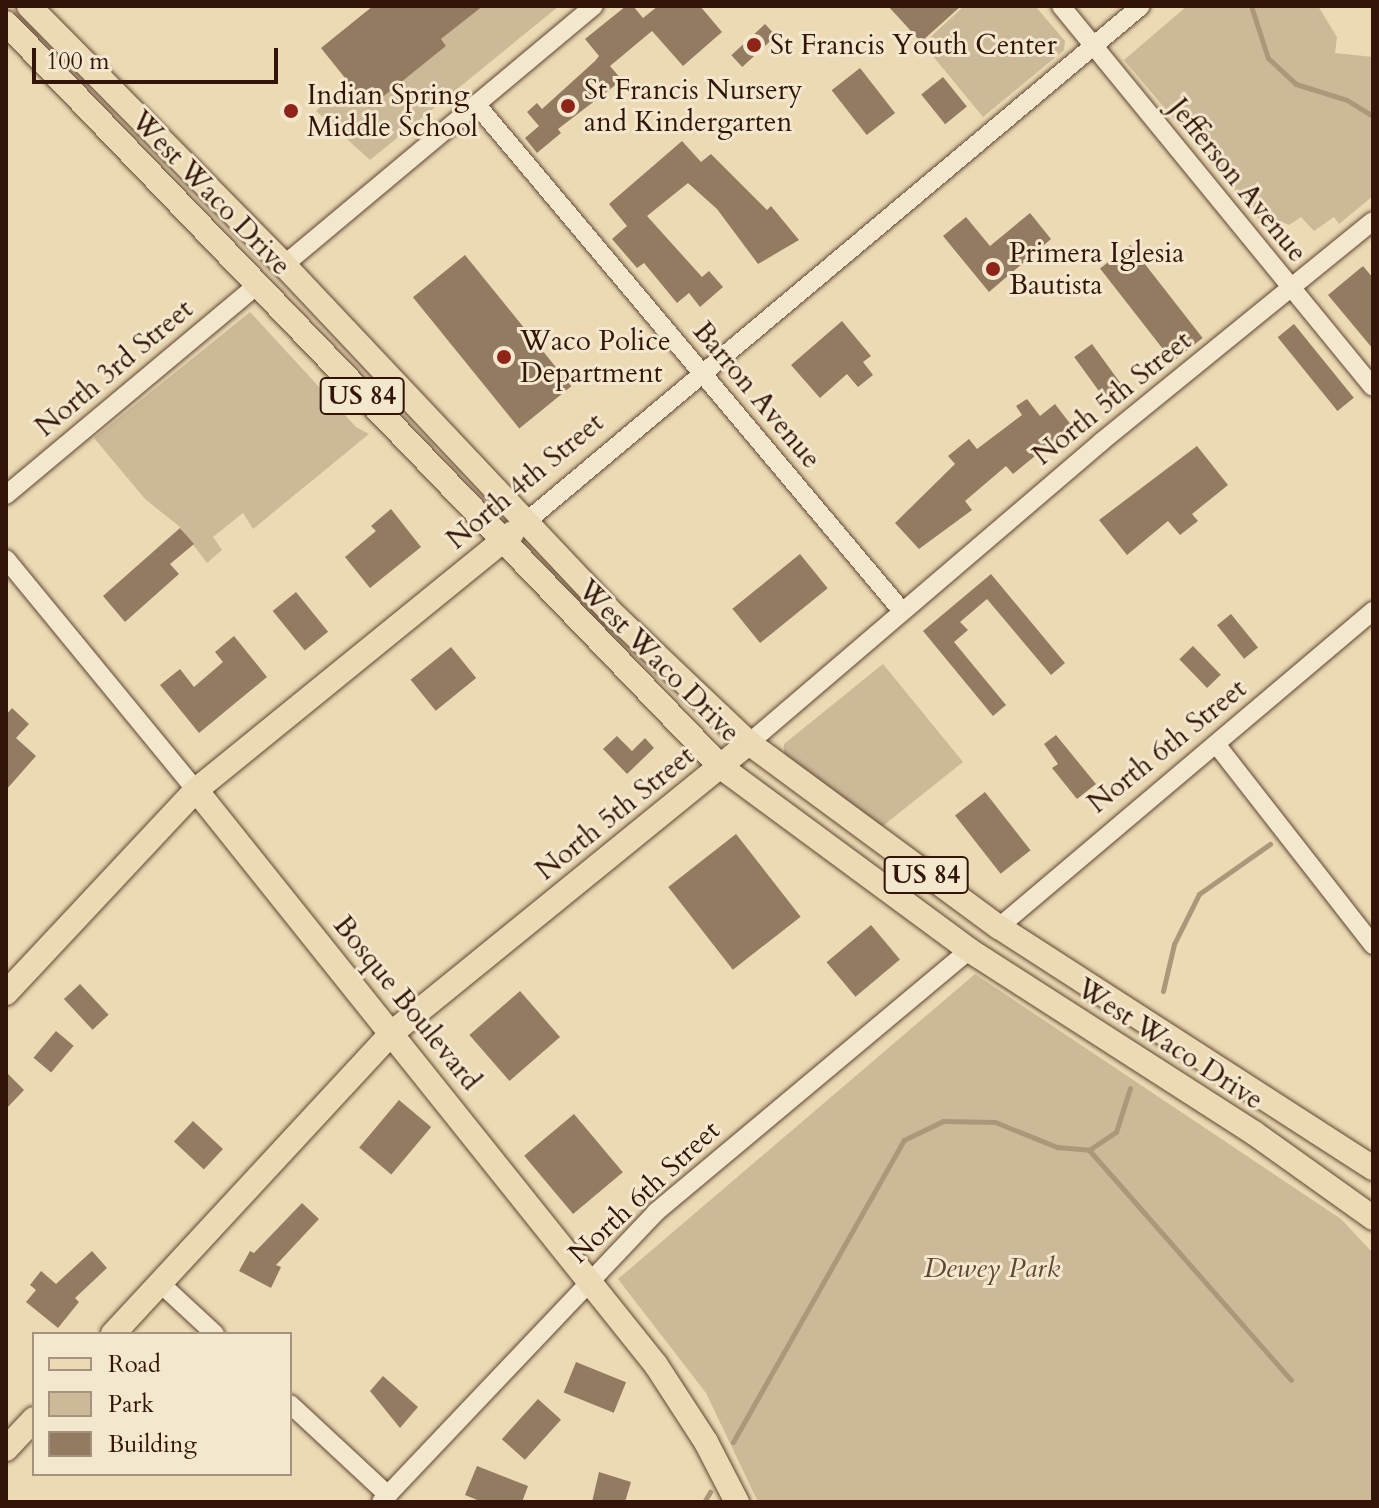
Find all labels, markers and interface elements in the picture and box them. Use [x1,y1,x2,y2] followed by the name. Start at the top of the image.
[770,28,1057,62] place label: St Francis Youth Center
[36,32,282,82] scale bar
[745,36,763,54] marker: St Francis Youth Center
[46,45,110,78] text: 100 m
[584,73,803,139] place label: St Francis Nursery and Kindergarten
[307,78,478,144] place label: Indian Spring Middle School
[1162,91,1314,269] street label: Jefferson Avenue
[559,97,577,115] marker: St Francis Nursery and Kindergarten
[282,102,300,120] marker: Indian Spring Middle School
[124,104,298,282] street label: West Waco Drive
[1009,236,1184,302] place label: Primera Iglesia Bautista
[984,260,1002,278] marker: Primera Iglesia Bautista
[28,292,200,444] street label: North 3rd Street
[686,315,828,475] street label: Barron Avenue
[520,324,671,390] place label: Waco Police Department
[1026,324,1198,472] street label: North 5th Street
[495,348,513,366] marker: Waco Police Department
[318,374,406,418] road number: US 84
[440,406,610,556] street label: North 4th Street
[571,573,747,749] street label: West Waco Drive
[1081,672,1253,820] street label: North 6th Street
[529,739,701,887] street label: North 5th Street
[882,853,970,897] road number: US 84
[326,909,488,1097] street label: Bosque Boulevard
[1070,971,1270,1117] street label: West Waco Drive
[561,1113,727,1271] street label: North 6th Street
[924,1251,1060,1285] park label: Dewey Park
[32,1332,292,1476] legend
[108,1348,161,1381] text: Road
[108,1388,154,1421] text: Park
[108,1428,197,1461] text: Building

